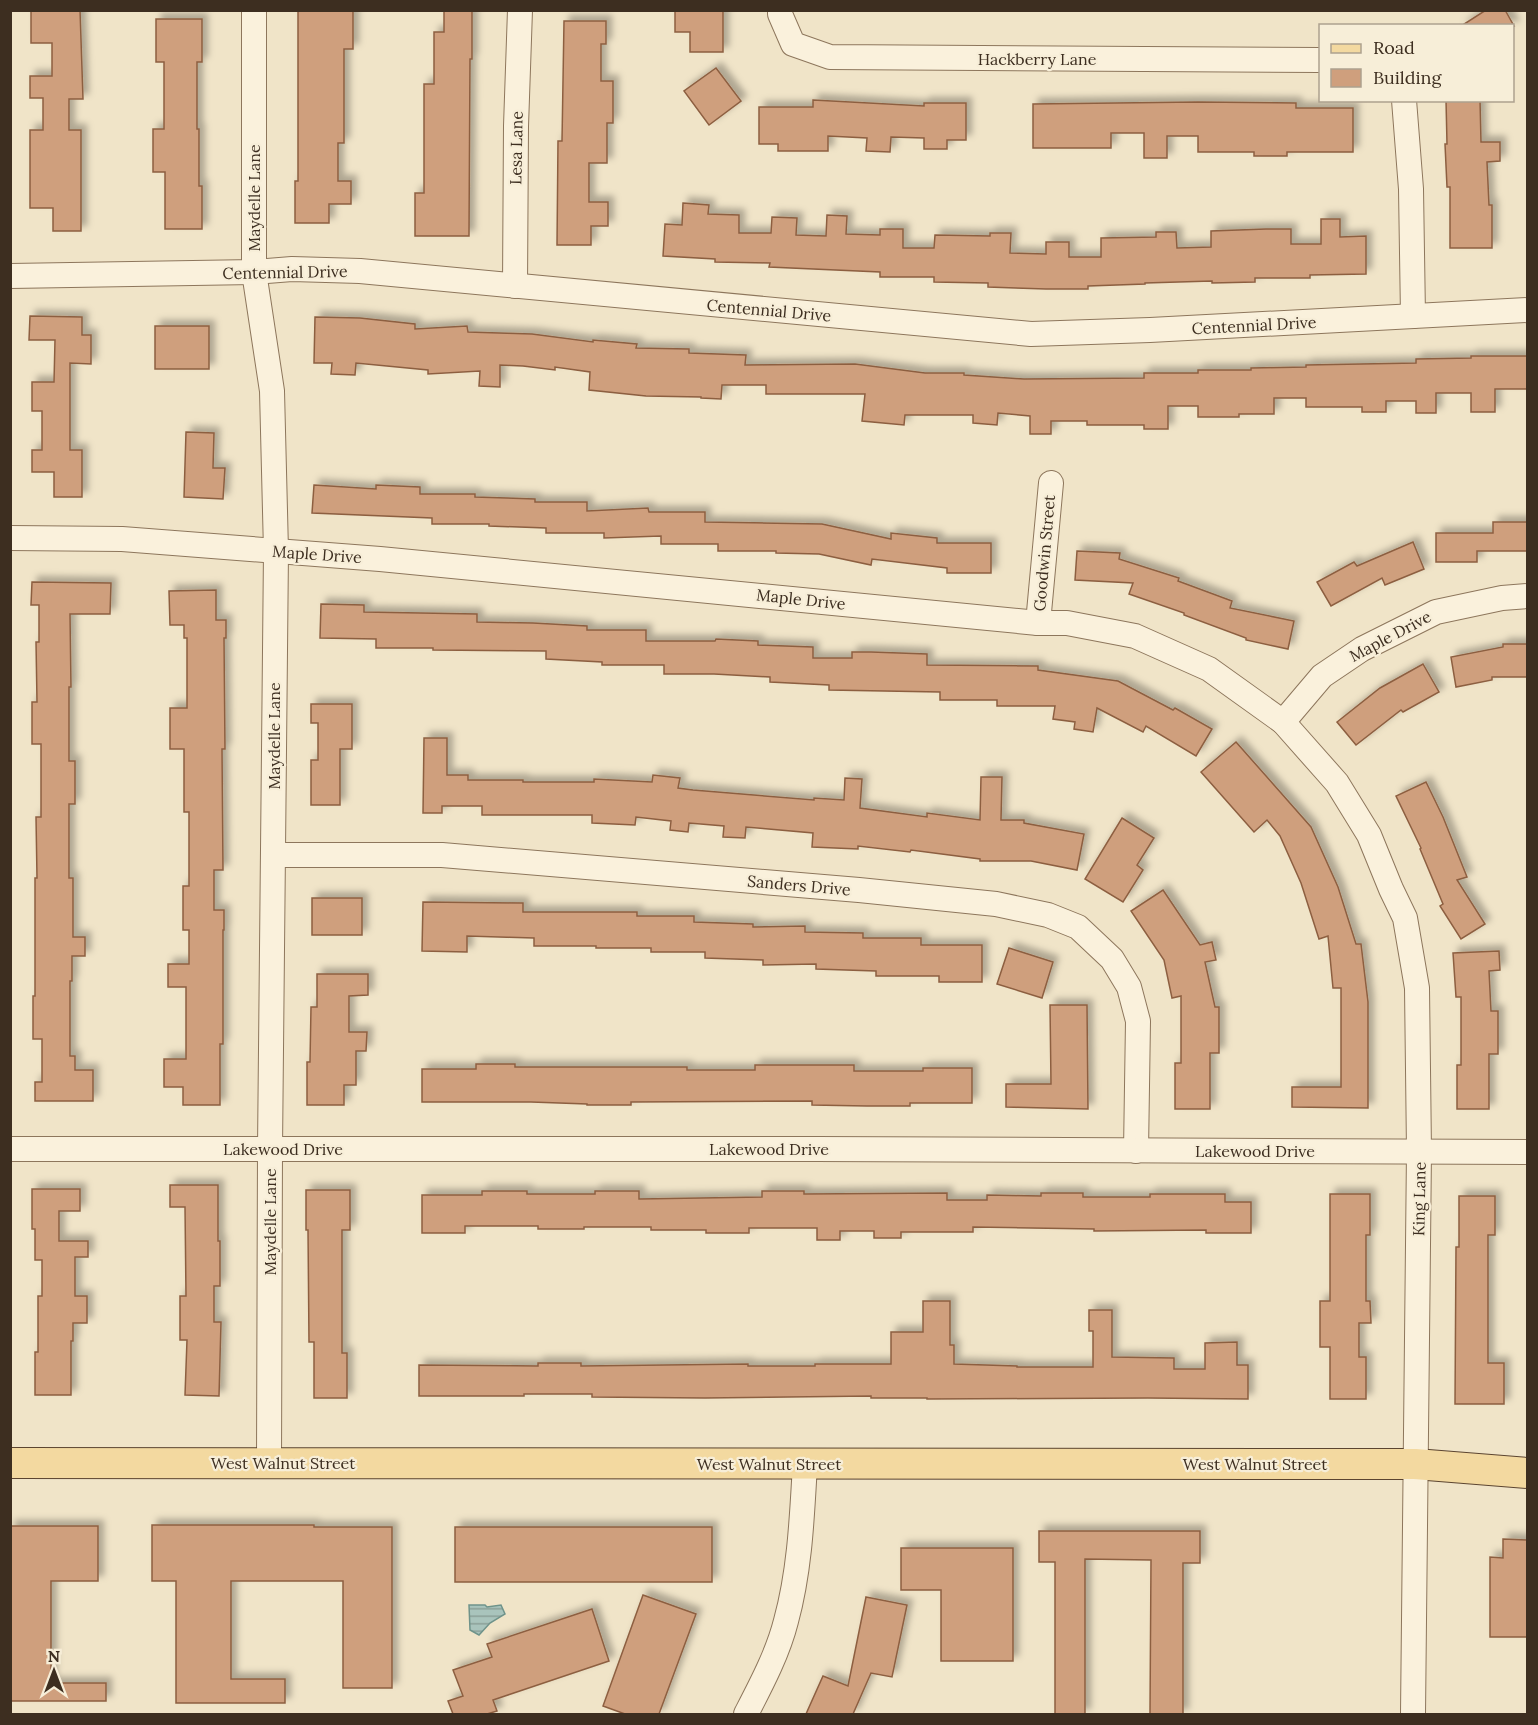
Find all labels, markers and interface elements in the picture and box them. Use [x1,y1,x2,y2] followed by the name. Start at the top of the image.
[1319,24,1514,102] legend
[1373,36,1415,59] text: Road
[978,49,1097,69] street label: Hackberry Lane
[1373,66,1443,89] text: Building
[505,110,527,185] street label: Lesa Lane
[244,144,264,252] street label: Maydelle Lane
[222,261,348,283] street label: Centennial Drive
[706,295,832,325] street label: Centennial Drive
[1191,312,1317,338] street label: Centennial Drive
[1029,493,1059,612] street label: Goodwin Street
[272,541,363,567] street label: Maple Drive
[755,584,847,614] street label: Maple Drive
[1346,606,1435,666] street label: Maple Drive
[264,682,284,790] street label: Maydelle Lane
[746,871,852,900] street label: Sanders Drive
[223,1139,343,1159] street label: Lakewood Drive
[709,1139,829,1159] street label: Lakewood Drive
[1195,1141,1315,1161] street label: Lakewood Drive
[1408,1161,1430,1236] street label: King Lane
[260,1168,280,1276] street label: Maydelle Lane
[211,1453,356,1473] street label: West Walnut Street
[697,1454,842,1474] street label: West Walnut Street
[1183,1454,1328,1474] street label: West Walnut Street
[24,1641,84,1701] north arrow
[48,1646,60,1666] text: N

